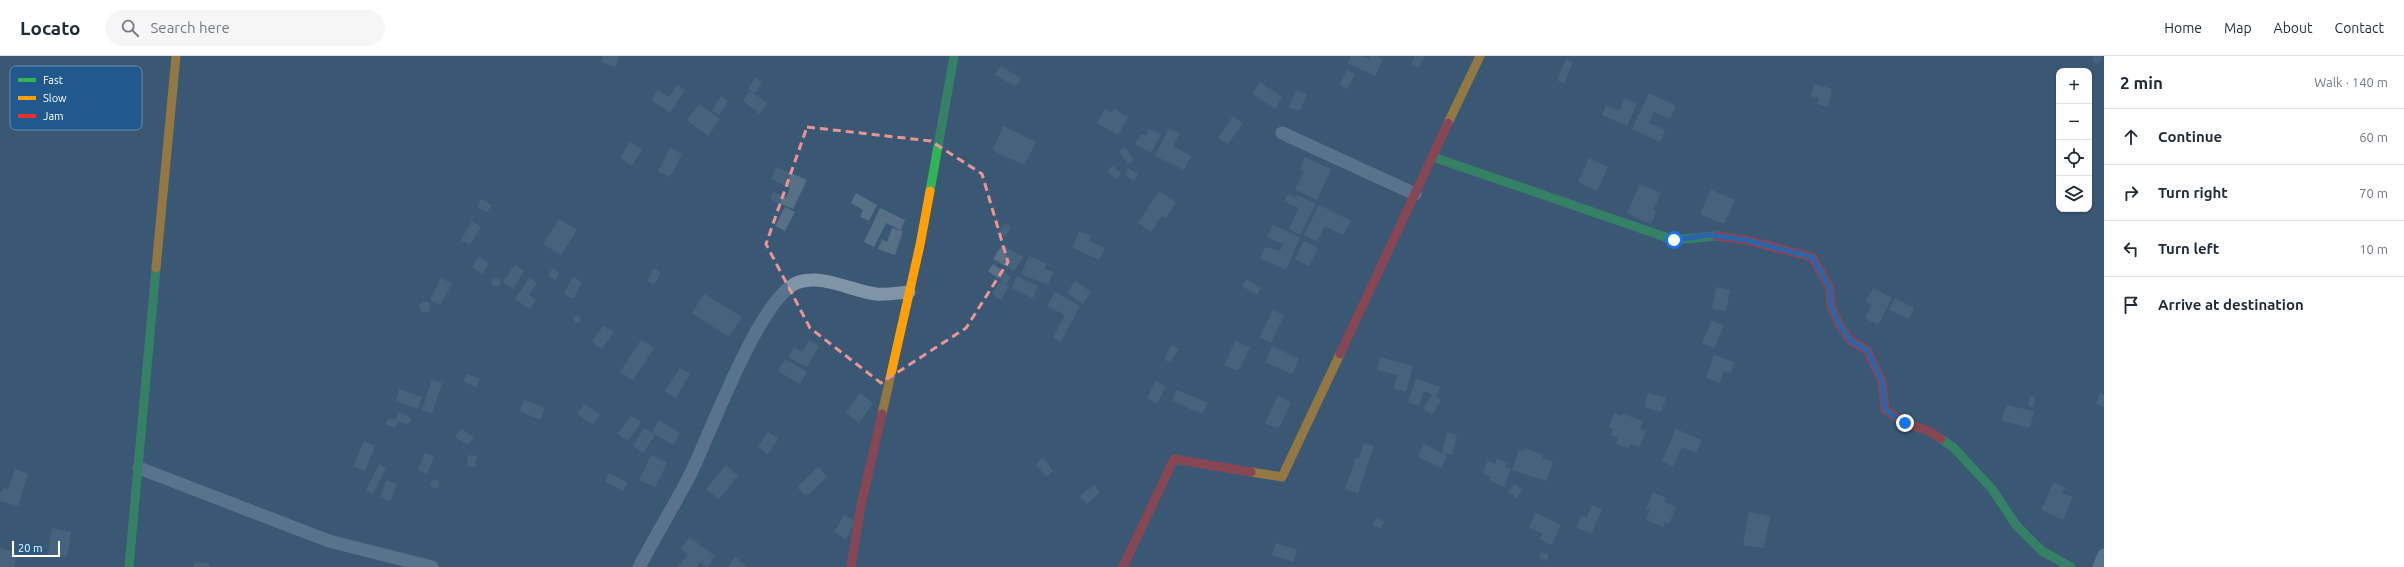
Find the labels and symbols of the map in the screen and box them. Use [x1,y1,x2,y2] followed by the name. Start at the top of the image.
[10,66,142,130] legend
[43,74,64,86] text: Fast
[43,92,67,104] text: Slow
[43,110,64,122] text: Jam
[1665,231,1683,249] route start
[1896,414,1914,432] route end
[12,539,60,558] scale bar

